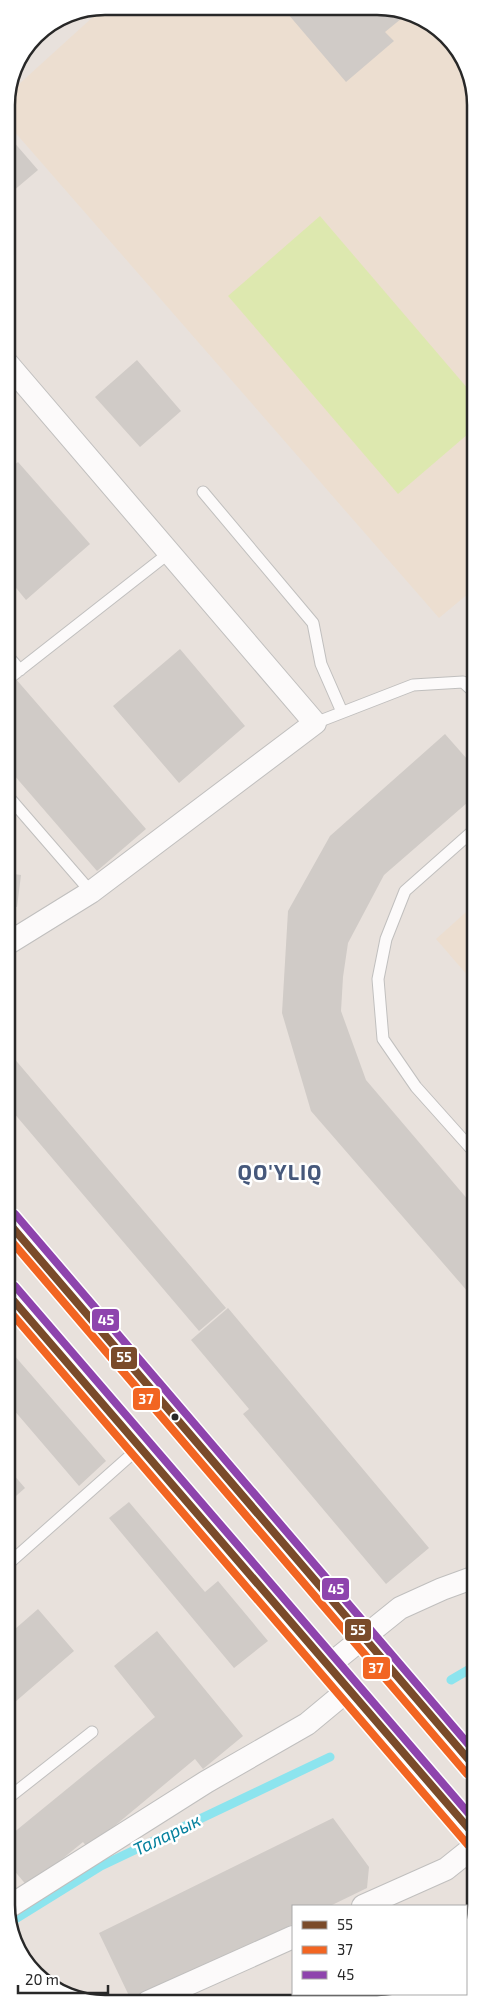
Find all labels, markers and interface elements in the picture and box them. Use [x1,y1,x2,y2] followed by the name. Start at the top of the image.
[237,1159,323,1185] district label: QO'YLIQ
[91,1308,120,1332] line badge: 45
[98,1311,115,1328] text: 45
[110,1346,138,1370] line badge: 55
[116,1348,132,1365] text: 55
[132,1387,161,1411] line badge: 37
[138,1390,154,1407] text: 37
[170,1412,180,1422] unlabelled marker
[321,1577,350,1601] line badge: 45
[328,1580,345,1597] text: 45
[344,1618,372,1642] line badge: 55
[350,1621,366,1638] text: 55
[362,1656,391,1680] line badge: 37
[368,1659,384,1676] text: 37
[129,1808,204,1860] water label: Таларык
[292,1905,467,1995] legend
[337,1915,353,1933] text: 55
[337,1940,353,1958] text: 37
[18,1962,108,1994] scale bar
[337,1965,354,1983] text: 45
[25,1970,59,1988] text: 20 m

